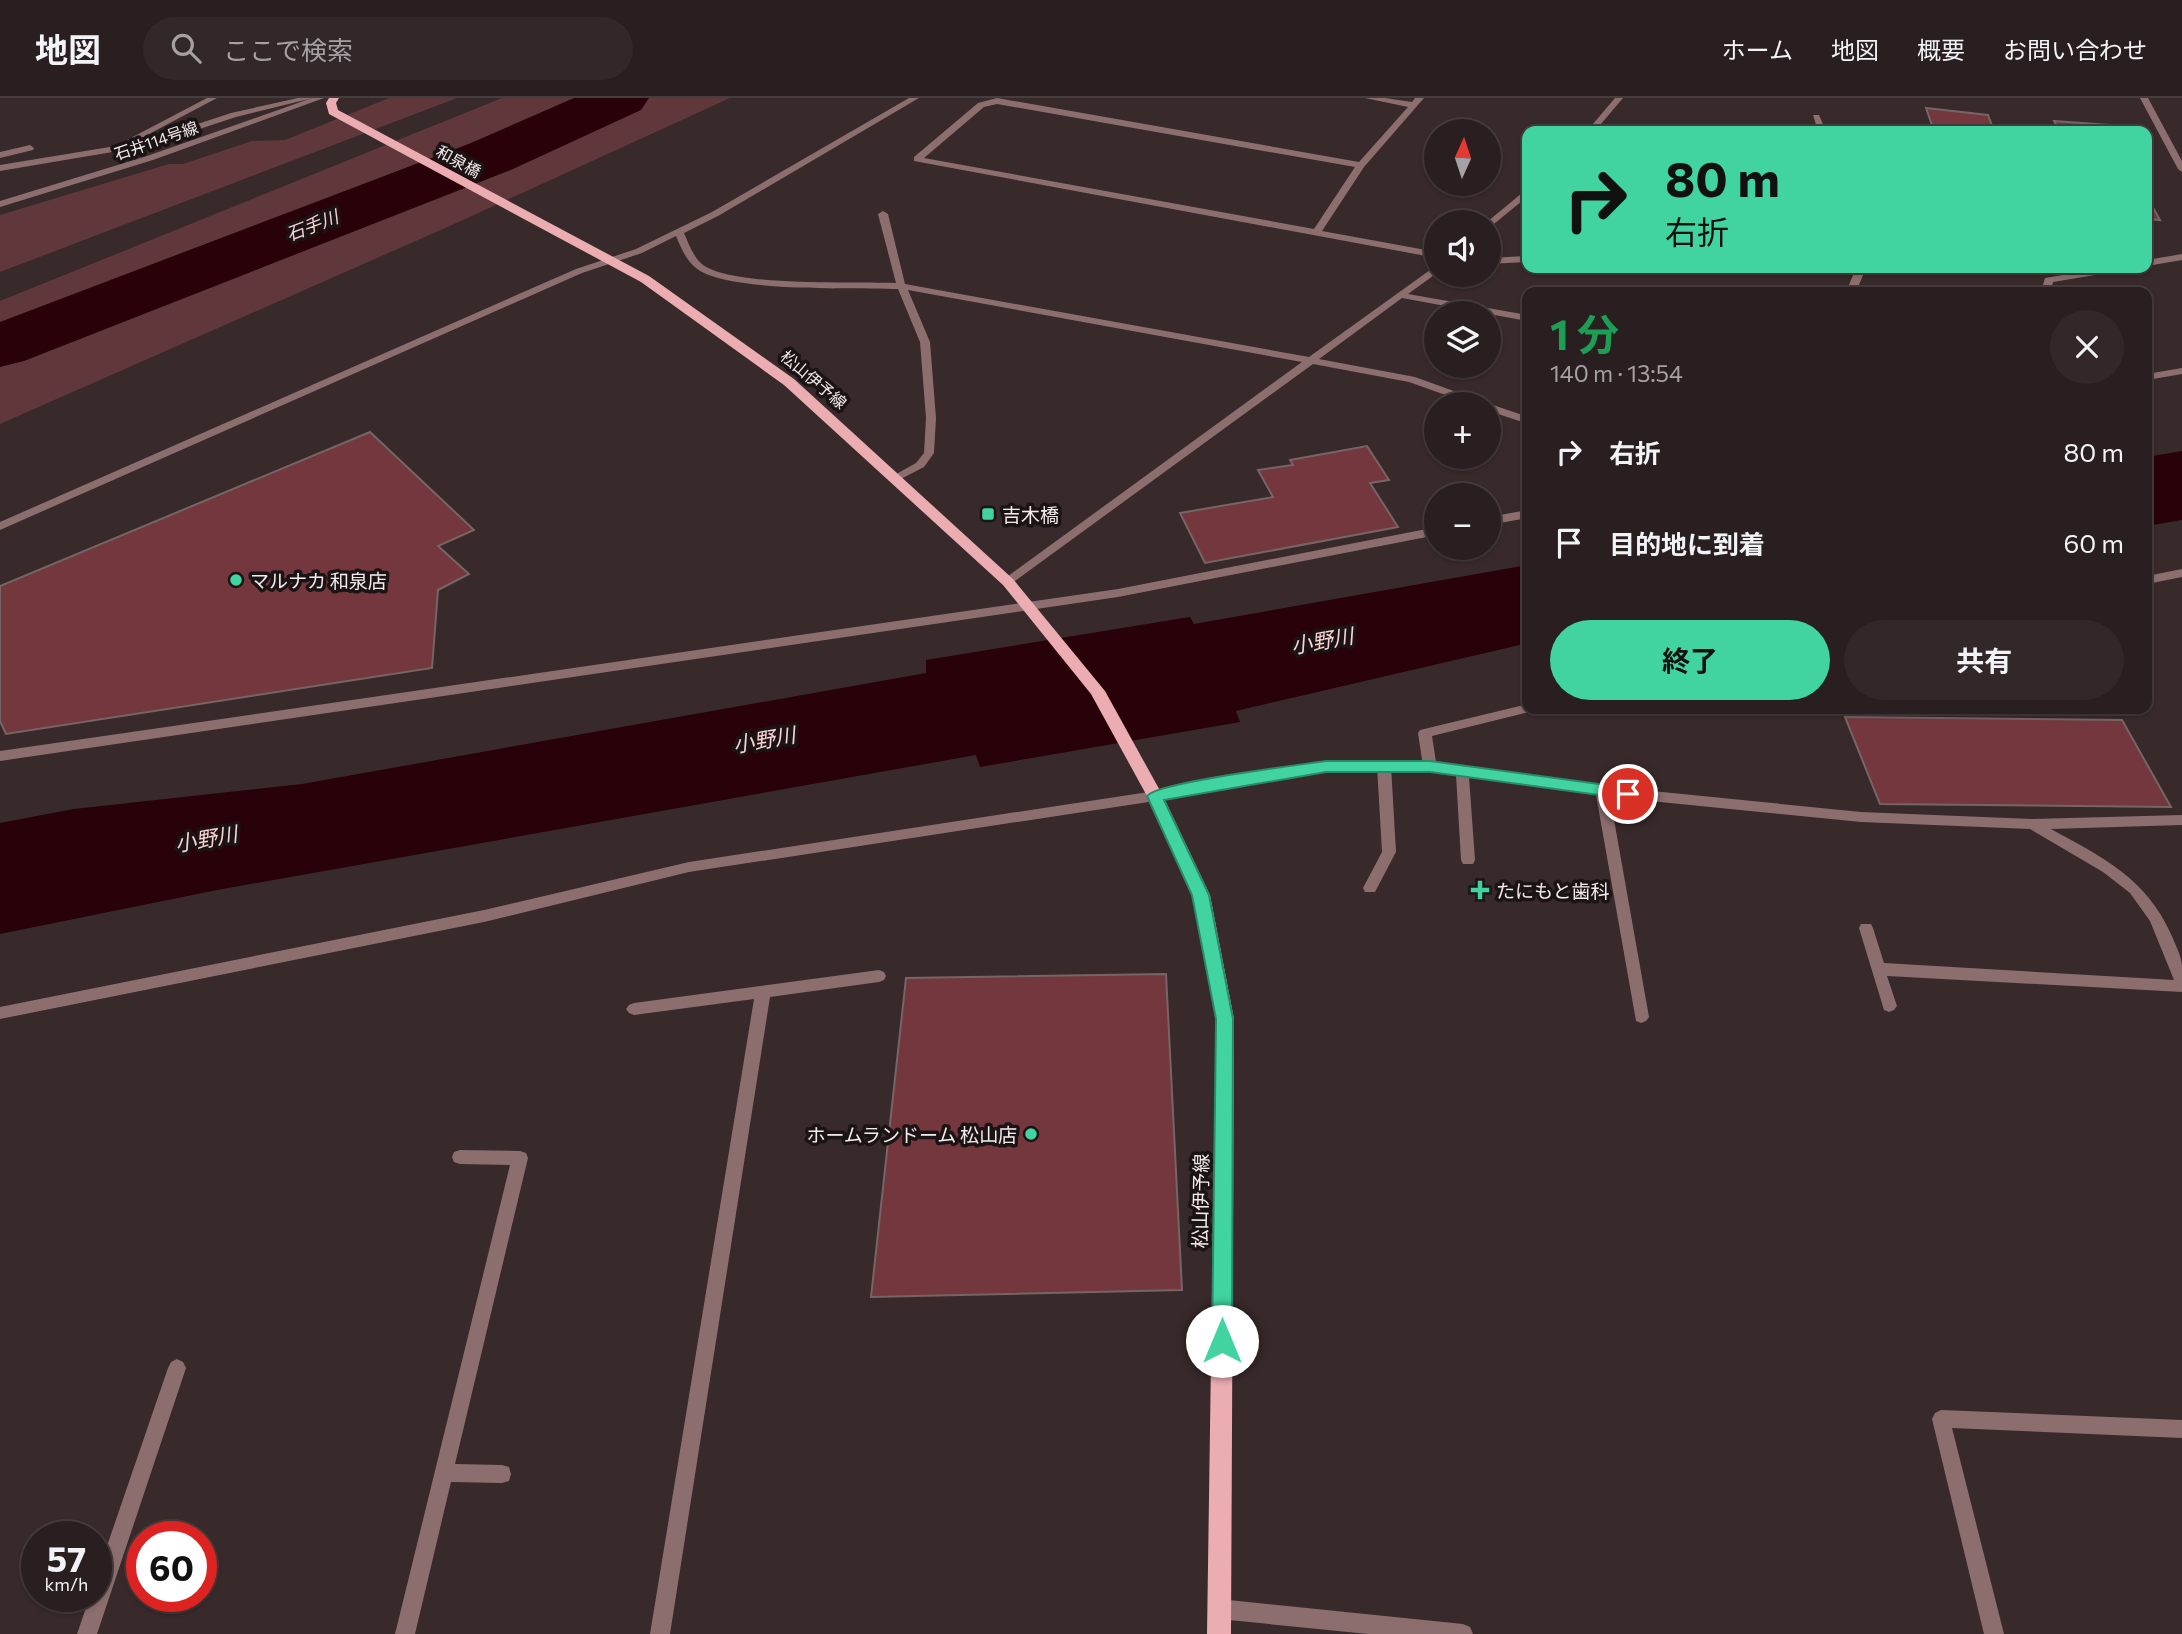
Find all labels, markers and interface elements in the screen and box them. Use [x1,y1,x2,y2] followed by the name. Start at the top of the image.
[143,17,633,80] search box
[35,28,101,69] text: 地図
[167,29,205,67] icon: search
[223,34,353,65] text: ここで検索
[1722,35,1793,64] text: ホーム
[1831,35,1879,64] text: 地図
[1917,35,1965,64] text: 概要
[2003,35,2147,64] text: お問い合わせ
[112,117,200,163] street label: 石井114号線
[1424,119,1502,196] north arrow
[1424,119,1501,560] map controls
[433,141,485,181] street label: 和泉橋
[1665,147,1780,207] text: 80 m
[1550,154,1641,245] icon: right
[283,204,343,245] water label: 石手川
[1424,210,1501,287] button: sound
[1665,211,1729,251] text: 右折
[1424,301,1501,378] button: layers
[1550,307,1619,359] text: 1 分
[2050,310,2124,384] button: close
[777,346,851,412] street label: 松山伊予線
[1550,359,1683,387] text: 140 m · 13:54
[1424,392,1501,469] button: +
[1550,433,1588,471] icon: right
[2064,436,2124,467] text: 80 m
[1609,437,1661,468] text: 右折
[1424,483,1501,560] button: −
[1002,503,1059,526] place label: 吉木橋
[980,506,996,522] marker: 吉木橋
[1550,524,1588,562] icon: arrive
[2064,527,2124,558] text: 60 m
[1609,528,1765,559] text: 目的地に到着
[250,569,387,592] place label: マルナカ 和泉店
[228,572,244,588] marker: マルナカ 和泉店
[1550,620,1830,700] button: 終了
[1844,620,2124,700] button: 共有
[1289,622,1357,658] water label: 小野川
[731,721,799,757] water label: 小野川
[1598,764,1658,824] pin
[1609,775,1647,813] icon: arrive
[173,820,241,856] water label: 小野川
[1496,879,1610,902] place label: たにもと歯科
[1470,880,1490,900] marker: たにもと歯科
[806,1123,1017,1146] place label: ホームランドーム 松山店
[1023,1126,1039,1142] marker: ホームランドーム 松山店
[1188,1153,1212,1249] street label: 松山伊予線
[1185,1304,1259,1378] position arrow
[126,1521,217,1612] speed limit sign: 60
[47,1536,86,1579] text: 57
[45,1573,88,1595] text: km/h

